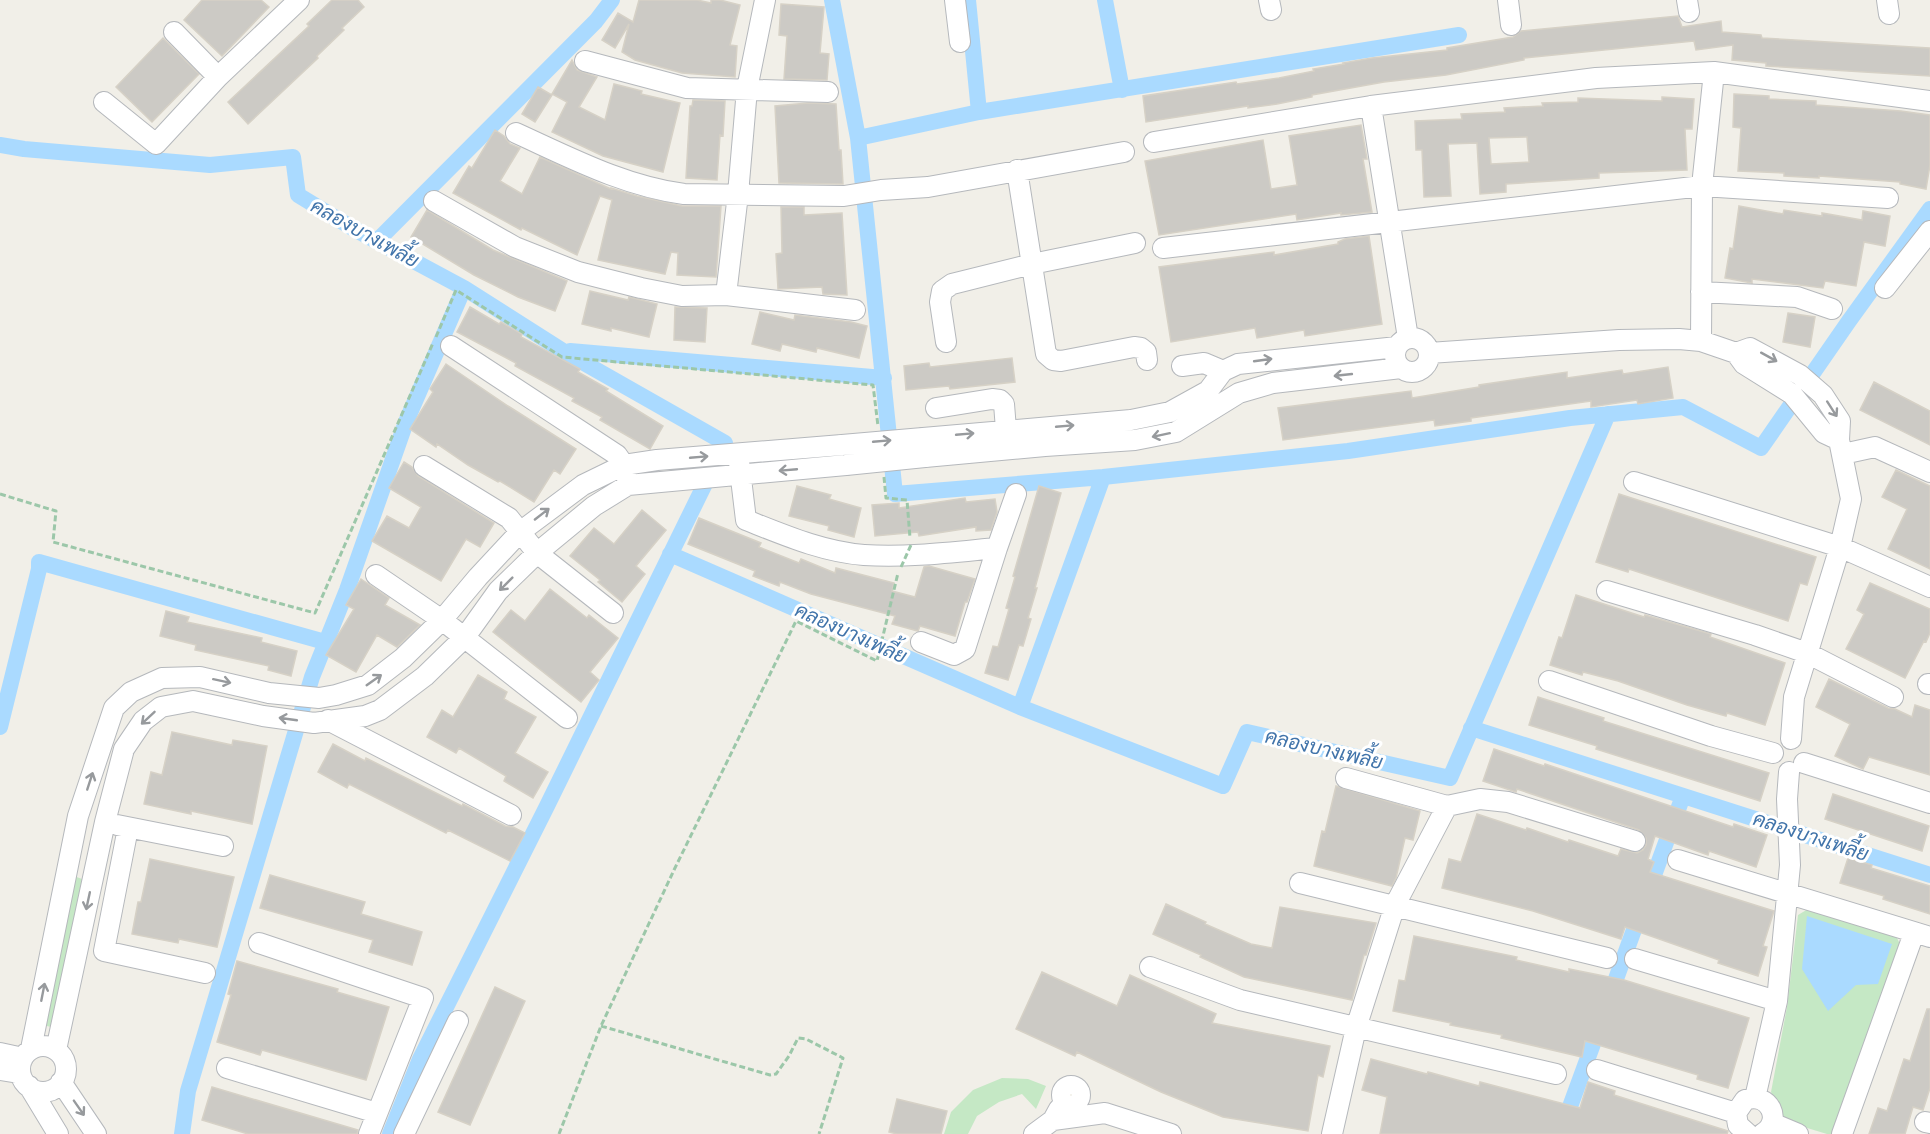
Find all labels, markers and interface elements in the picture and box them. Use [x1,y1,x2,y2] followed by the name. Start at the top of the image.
[307,188,427,272] water label: คลองบางเพลี้ย
[1760,352,1777,364] one-way arrow
[1252,355,1272,366] one-way arrow
[1333,370,1353,381] one-way arrow
[1827,400,1839,417] one-way arrow
[1055,420,1074,431] one-way arrow
[954,429,974,440] one-way arrow
[1152,430,1171,441] one-way arrow
[872,435,892,446] one-way arrow
[689,451,709,462] one-way arrow
[778,465,798,476] one-way arrow
[534,508,550,521] one-way arrow
[498,577,513,592] one-way arrow
[792,592,914,668] water label: คลองบางเพลี้ย
[365,674,381,686] one-way arrow
[212,676,231,687] one-way arrow
[140,711,155,725] one-way arrow
[279,714,299,725] one-way arrow
[1263,718,1387,773] water label: คลองบางเพลี้ย
[85,772,96,791] one-way arrow
[1751,800,1874,865] water label: คลองบางเพลี้ย
[82,891,93,910] one-way arrow
[38,983,49,1002] one-way arrow
[73,1099,85,1115] one-way arrow

